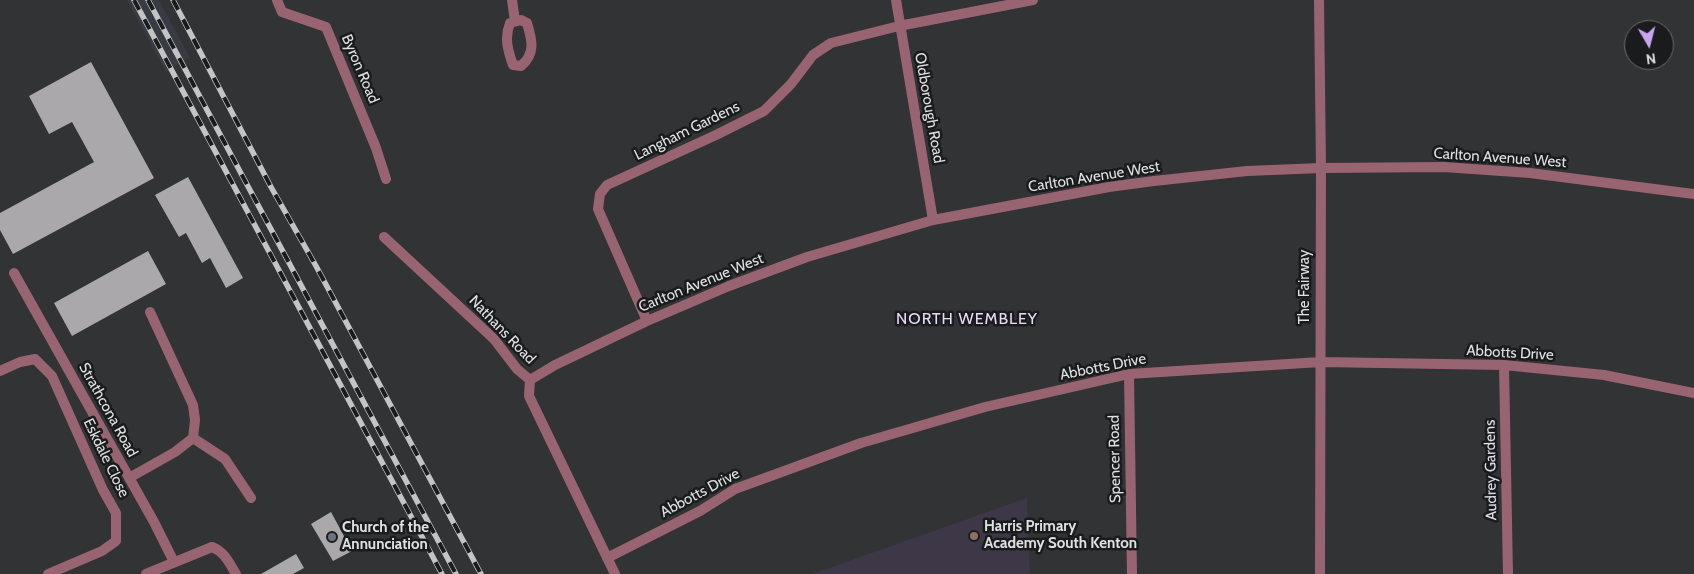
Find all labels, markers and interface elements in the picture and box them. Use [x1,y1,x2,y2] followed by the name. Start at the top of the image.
[1624,20,1674,70] north arrow
[337,32,383,106] street label: Byron Road
[1645,49,1657,68] text: N
[910,51,948,165] street label: Oldborough Road
[631,98,743,164] street label: Langham Gardens
[1433,144,1567,172] street label: Carlton Avenue West
[1027,158,1161,196] street label: Carlton Avenue West
[636,250,766,316] street label: Carlton Avenue West
[1296,250,1314,324] street label: The Fairway
[465,292,539,368] street label: Nathans Road
[894,309,1040,329] district label: NORTH WEMBLEY
[1466,342,1554,364] street label: Abbotts Drive
[1058,350,1148,384] street label: Abbotts Drive
[75,360,141,460] street label: Strathcona Road
[1105,415,1125,503] street label: Spencer Road
[79,416,133,500] street label: Eskdale Close
[1481,419,1501,521] street label: Audrey Gardens
[657,465,743,521] street label: Abbotts Drive
[984,518,1137,553] place label: Harris Primary Academy South Kenton
[342,519,429,554] place label: Church of the Annunciation
[968,530,980,542] marker: Harris Primary Academy South Kenton
[326,531,338,543] marker: Church of the Annunciation

